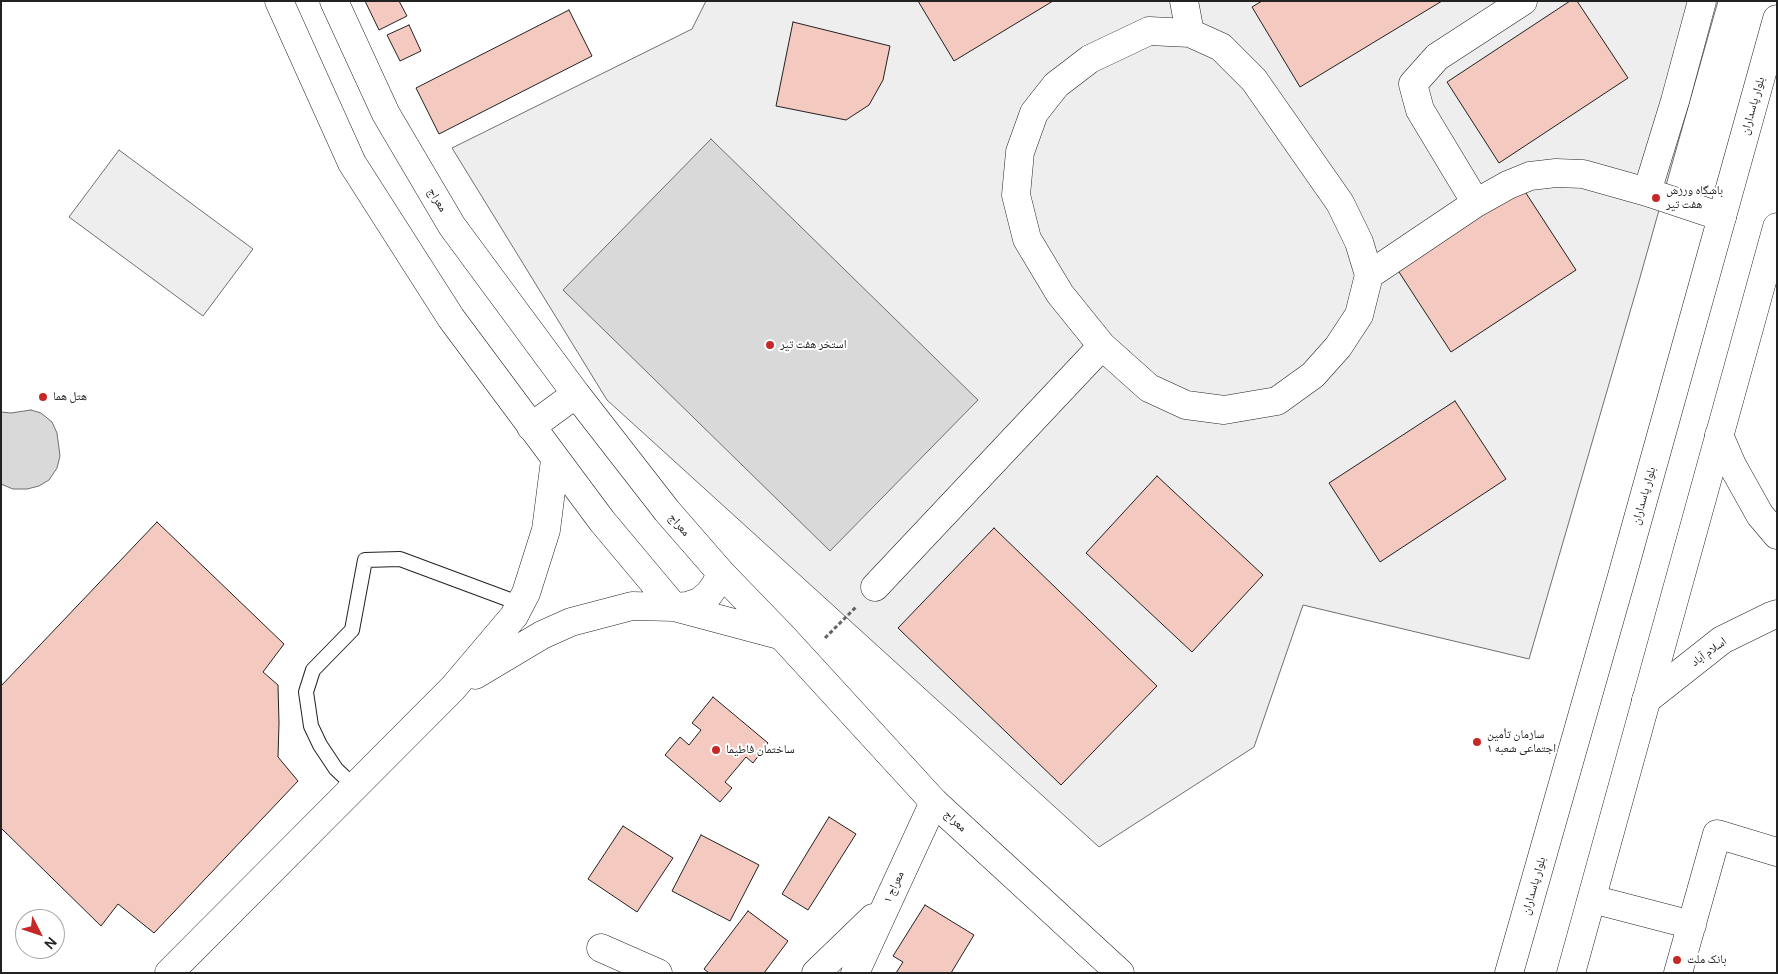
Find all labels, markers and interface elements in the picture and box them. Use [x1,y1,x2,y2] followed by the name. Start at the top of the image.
[1738,75,1768,137] street label: بلوار پاسداران
[1666,184,1723,212] place label: باشگاه ورزش هفت تیر
[424,185,450,215] street label: معراج
[1650,192,1662,204] marker: باشگاه ورزش هفت تیر
[780,338,847,352] place label: استخر هفت تیر
[764,339,776,351] marker: استخر هفت تیر
[53,390,87,404] place label: هتل هما
[37,391,49,403] marker: هتل هما
[1629,465,1659,527] street label: بلوار پاسداران
[665,511,693,539] street label: معراج
[1688,634,1730,670] street label: اسلام آباد
[1487,728,1556,756] place label: سازمان تأمین اجتماعی شعبه ۱
[1471,736,1483,748] marker: سازمان تأمین اجتماعی شعبه ۱
[726,743,795,757] place label: ساختمان فاطیما
[710,744,722,756] marker: ساختمان فاطیما
[941,807,969,835] street label: معراج
[1519,855,1549,917] street label: بلوار پاسداران
[880,869,908,905] street label: معراج ۱
[15,909,65,959] north arrow
[40,933,61,954] text: N
[1687,953,1727,967] place label: بانک ملت
[1671,954,1683,966] marker: بانک ملت

